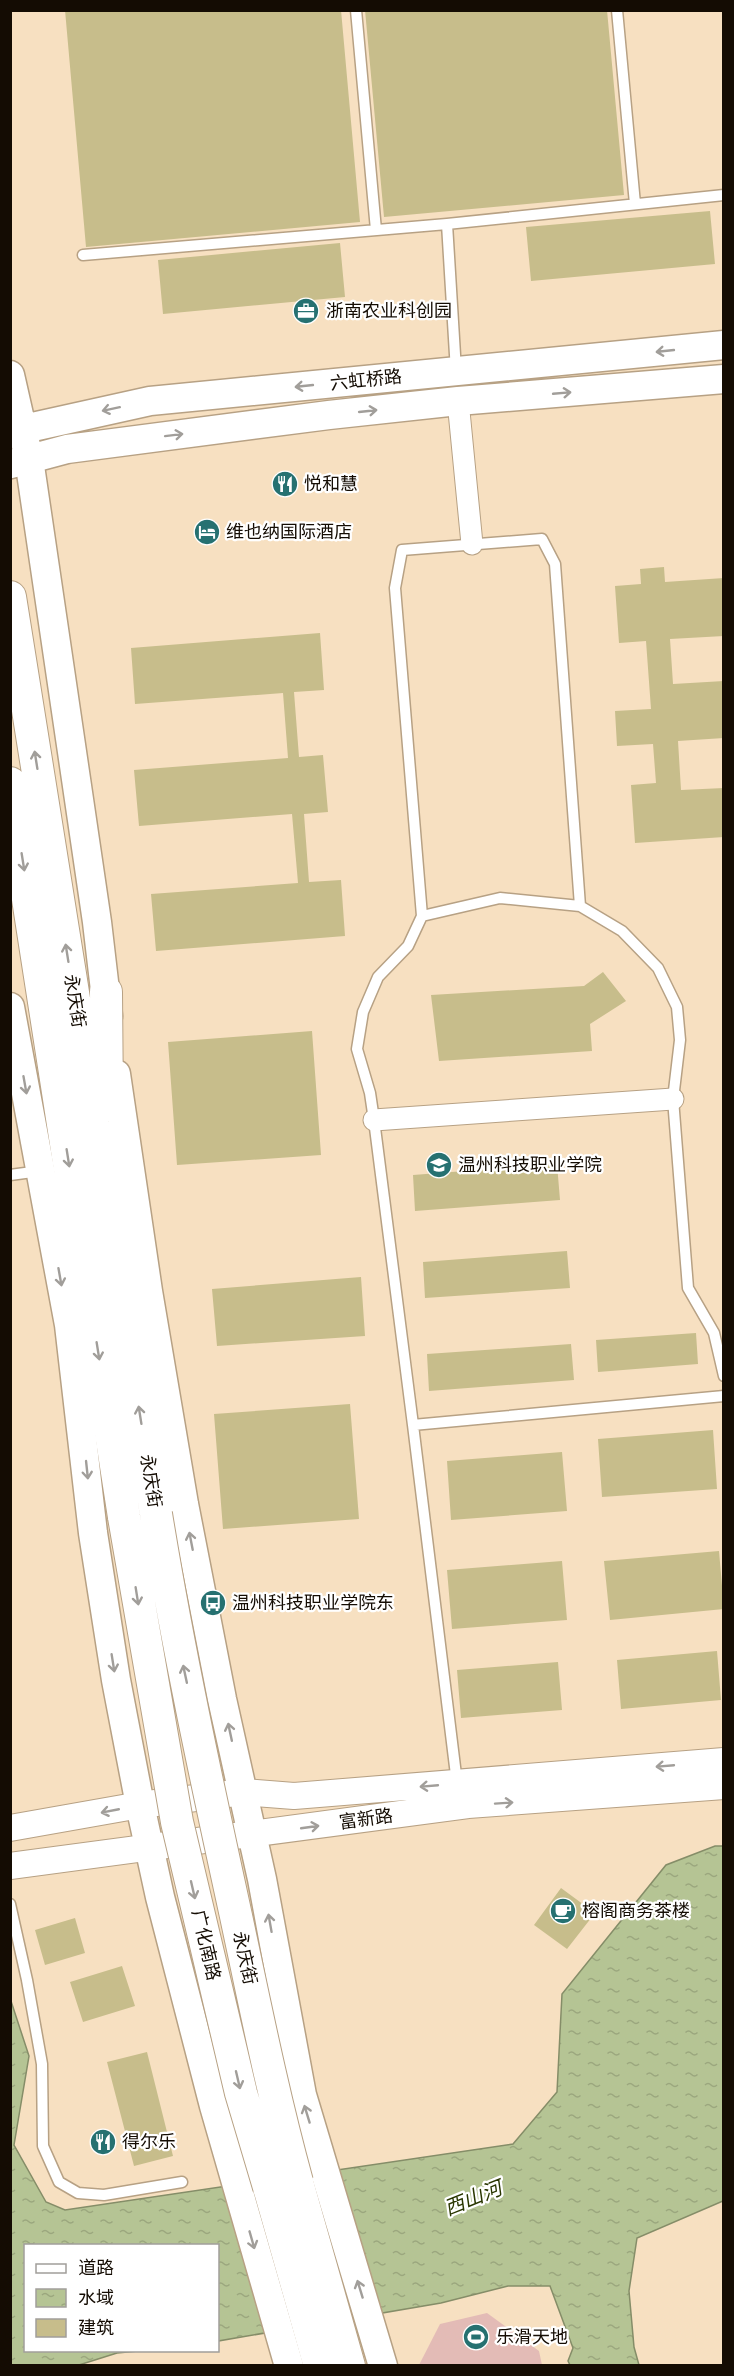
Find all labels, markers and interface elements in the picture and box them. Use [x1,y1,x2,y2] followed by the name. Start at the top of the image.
[291,296,321,326] office icon: 浙南农业科创园
[326,299,452,323] place label: 浙南农业科创园
[656,346,676,357] one-way arrow
[329,364,403,396] street label: 六虹桥路
[295,381,314,392] one-way arrow
[551,387,571,398] one-way arrow
[101,404,120,416] one-way arrow
[357,405,377,416] one-way arrow
[164,430,184,441] one-way arrow
[270,469,300,499] restaurant icon: 悦和慧
[304,472,358,496] place label: 悦和慧
[192,517,222,547] hotel icon: 维也纳国际酒店
[226,520,352,544] place label: 维也纳国际酒店
[31,751,42,770] one-way arrow
[17,851,28,871] one-way arrow
[61,943,72,963] one-way arrow
[59,972,91,1030] street label: 永庆街
[20,1075,31,1094] one-way arrow
[63,1148,74,1168] one-way arrow
[424,1150,454,1180] school or university icon: 温州科技职业学院
[458,1153,602,1177] place label: 温州科技职业学院
[55,1266,66,1286] one-way arrow
[93,1341,104,1360] one-way arrow
[134,1405,145,1425] one-way arrow
[135,1452,167,1510] street label: 永庆街
[81,1459,92,1479] one-way arrow
[185,1532,196,1551] one-way arrow
[131,1585,142,1605] one-way arrow
[198,1588,228,1618] bus stop icon: 温州科技职业学院东
[232,1591,394,1615] place label: 温州科技职业学院东
[108,1653,119,1672] one-way arrow
[179,1665,190,1684] one-way arrow
[223,1723,235,1742] one-way arrow
[656,1761,676,1772] one-way arrow
[420,1781,440,1792] one-way arrow
[493,1797,513,1808] one-way arrow
[338,1803,394,1835] street label: 富新路
[101,1805,120,1816] one-way arrow
[300,1822,320,1833] one-way arrow
[188,1881,200,1900] one-way arrow
[548,1896,578,1926] cafe icon: 榕阁商务茶楼
[582,1899,690,1923] place label: 榕阁商务茶楼
[186,1907,226,1983] street label: 广化南路
[264,1914,275,1933] one-way arrow
[228,1929,262,1987] street label: 永庆街
[233,2070,245,2089] one-way arrow
[301,2105,312,2124] one-way arrow
[88,2127,118,2157] restaurant icon: 得尔乐
[122,2130,176,2154] place label: 得尔乐
[440,2173,510,2222] water label: 西山河
[247,2230,259,2249] one-way arrow
[24,2244,219,2352] legend
[78,2256,114,2280] text: 道路
[354,2280,365,2299] one-way arrow
[78,2286,114,2310] text: 水域
[78,2316,114,2340] text: 建筑
[461,2322,491,2352] sports icon: 乐滑天地
[496,2325,568,2349] place label: 乐滑天地

